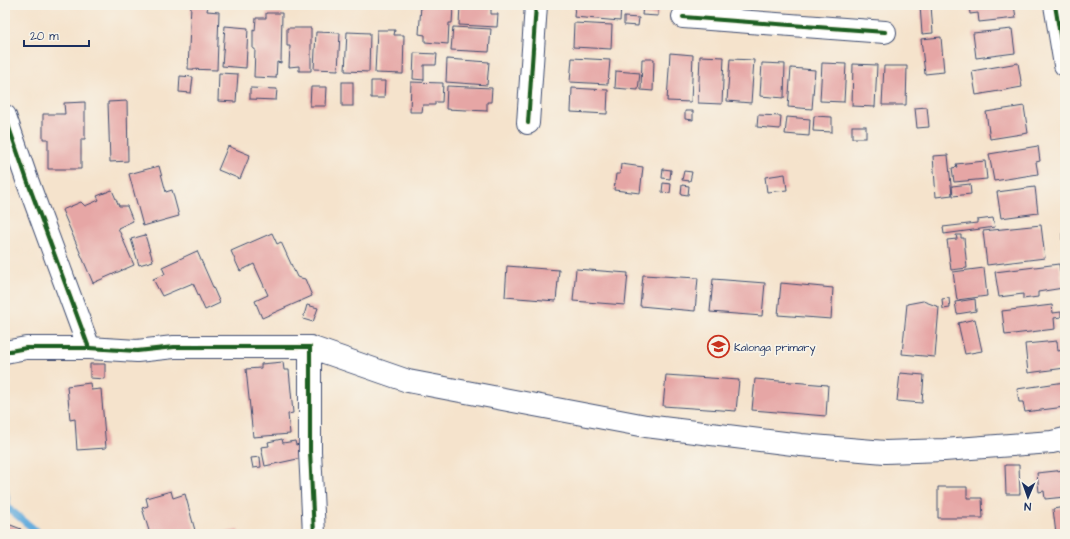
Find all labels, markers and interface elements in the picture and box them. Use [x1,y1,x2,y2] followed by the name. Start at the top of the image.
[24,22,89,48] scale bar
[30,28,59,45] text: 20 m
[705,334,731,360] school or university icon: Kalonga primary
[734,340,815,356] place label: Kalonga primary
[1008,477,1048,517] north arrow
[1024,499,1031,514] text: N

